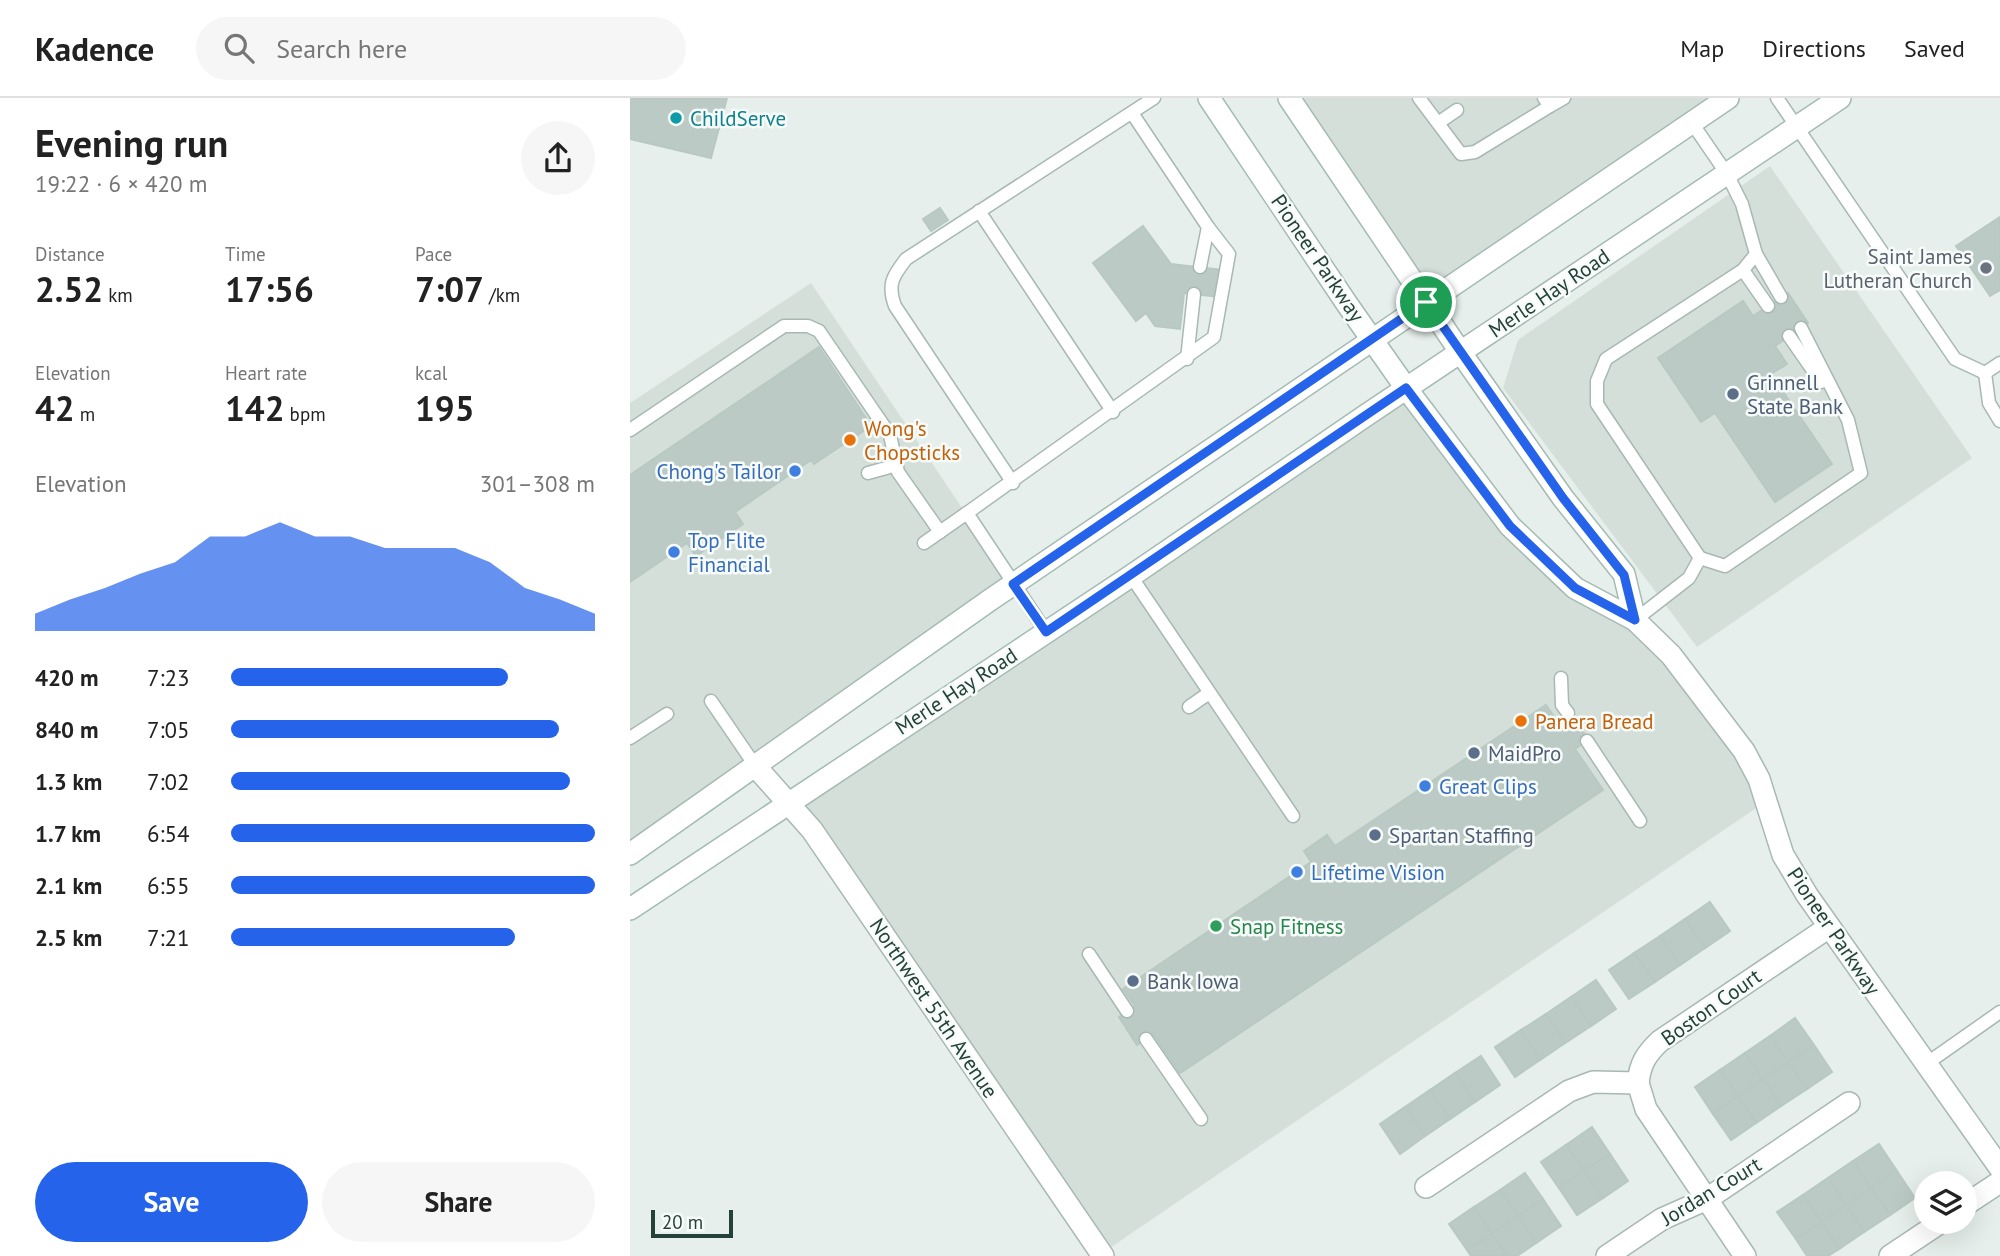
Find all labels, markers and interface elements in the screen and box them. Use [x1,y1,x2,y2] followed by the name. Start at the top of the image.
[196,17,686,80] search box
[35,27,154,70] text: Kadence
[220,29,258,67] icon: search
[276,32,407,65] text: Search here
[1680,33,1724,64] text: Map
[1762,33,1866,64] text: Directions
[1904,33,1965,64] text: Saved
[690,105,786,132] place label: ChildServe
[668,110,684,126] marker: ChildServe
[35,118,228,167] text: Evening run
[521,121,595,195] button: share
[35,169,207,198] text: 19:22 · 6 × 420 m
[1265,189,1371,327] street label: Pioneer Parkway
[35,242,105,266] text: Distance
[225,242,266,266] text: Time
[415,242,452,266] text: Pace
[1483,243,1615,343] street label: Merle Hay Road
[1823,243,1972,294] place label: Saint James Lutheran Church
[1978,260,1994,276] marker: Saint James Lutheran Church
[35,266,103,312] text: 2.52
[225,266,314,312] text: 17:56
[415,266,484,312] text: 7:07
[1396,272,1456,332] pin
[103,283,133,307] text: km
[484,283,520,307] text: /km
[1407,283,1445,321] icon: arrive
[35,361,111,385] text: Elevation
[225,361,307,385] text: Heart rate
[415,361,447,385] text: kcal
[1747,369,1843,420] place label: Grinnell State Bank
[35,385,75,431] text: 42
[225,385,285,431] text: 142
[415,385,475,431] text: 195
[1725,386,1741,402] marker: Grinnell State Bank
[75,402,95,426] text: m
[285,402,326,426] text: bpm
[864,415,960,466] place label: Wong's Chopsticks
[842,432,858,448] marker: Wong's Chopsticks
[656,458,781,485] place label: Chong's Tailor
[787,463,803,479] marker: Chong's Tailor
[35,469,127,498] text: Elevation
[480,469,595,498] text: 301–308 m
[688,527,770,578] place label: Top Flite Financial
[666,544,682,560] marker: Top Flite Financial
[890,641,1022,741] street label: Merle Hay Road
[35,663,98,692] text: 420 m
[147,663,190,692] text: 7:23
[1535,708,1654,735] place label: Panera Bread
[1513,713,1529,729] marker: Panera Bread
[35,715,98,744] text: 840 m
[147,715,190,744] text: 7:05
[1488,740,1561,767] place label: MaidPro
[1466,745,1482,761] marker: MaidPro
[35,767,102,796] text: 1.3 km
[147,767,190,796] text: 7:02
[1439,773,1537,800] place label: Great Clips
[1417,778,1433,794] marker: Great Clips
[35,819,101,848] text: 1.7 km
[147,819,190,848] text: 6:54
[1389,822,1534,849] place label: Spartan Staffing
[1367,827,1383,843] marker: Spartan Staffing
[1311,859,1445,886] place label: Lifetime Vision
[1781,862,1887,1000] street label: Pioneer Parkway
[1289,864,1305,880] marker: Lifetime Vision
[35,871,102,900] text: 2.1 km
[147,871,190,900] text: 6:55
[864,913,1004,1103] street label: Northwest 55th Avenue
[1230,913,1343,940] place label: Snap Fitness
[1208,918,1224,934] marker: Snap Fitness
[35,923,102,952] text: 2.5 km
[147,923,190,952] text: 7:21
[1656,963,1766,1051] street label: Boston Court
[1147,968,1239,995] place label: Bank Iowa
[1125,973,1141,989] marker: Bank Iowa
[1655,1151,1766,1232] street label: Jordan Court
[35,1162,308,1242] button: Save
[322,1162,595,1242] button: Share
[1914,1171,1977,1234] map controls
[1914,1171,1977,1234] button: layers
[651,1207,733,1239] scale bar
[662,1210,703,1234] text: 20 m

